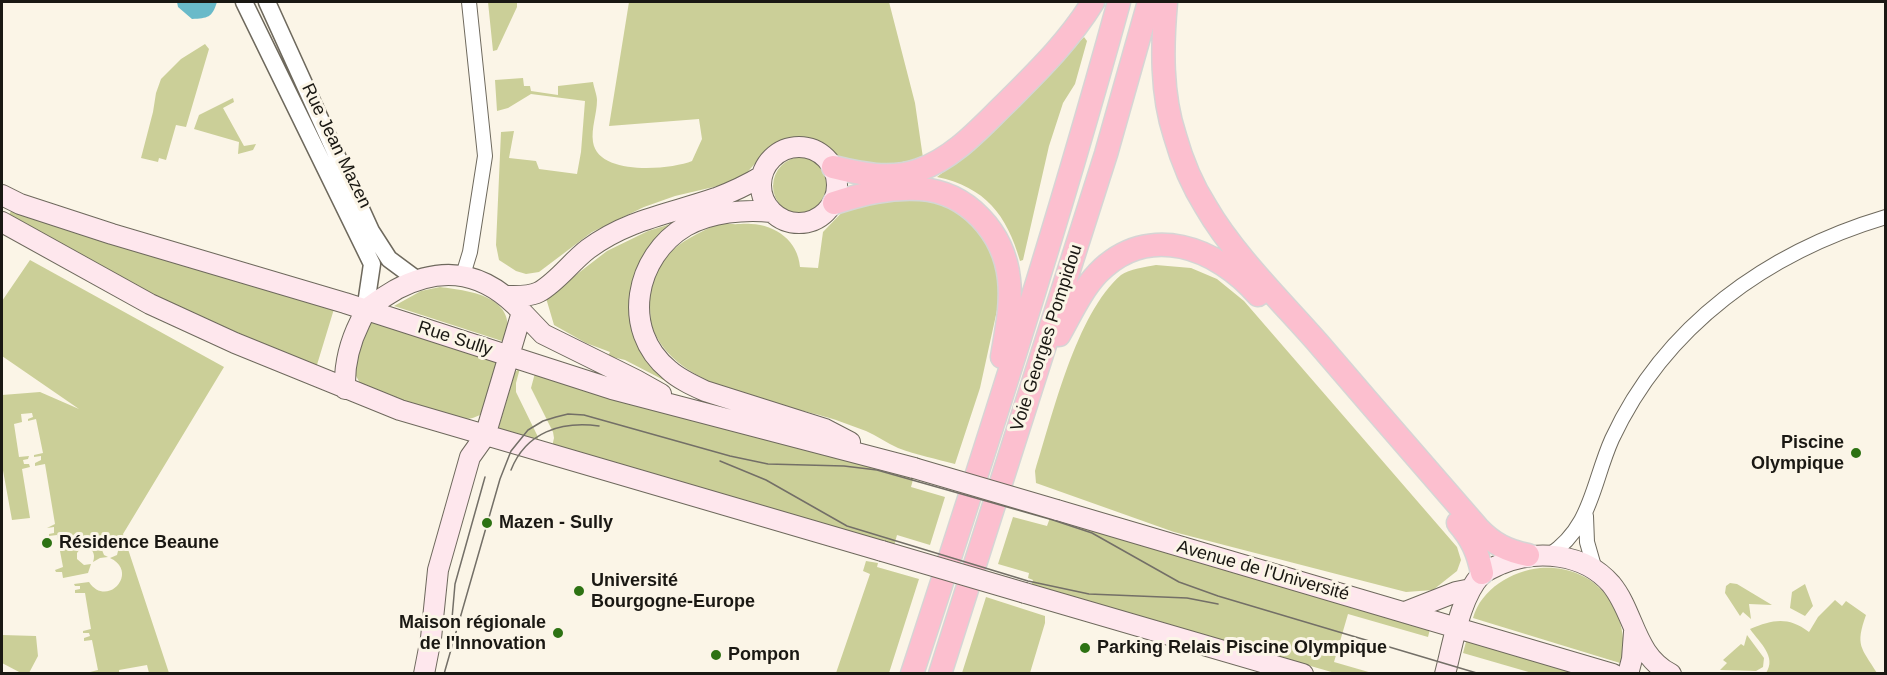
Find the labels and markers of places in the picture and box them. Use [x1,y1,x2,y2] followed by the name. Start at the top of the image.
[1751,432,1844,474] place label: Piscine Olympique
[1849,446,1863,460] marker: Piscine Olympique
[499,512,613,534] place label: Mazen - Sully
[480,516,494,530] marker: Mazen - Sully
[59,532,219,554] place label: Résidence Beaune
[40,536,54,550] marker: Résidence Beaune
[591,570,755,612] place label: Université Bourgogne-Europe
[572,584,586,598] marker: Université Bourgogne-Europe
[399,612,546,654] place label: Maison régionale de l'Innovation
[551,626,565,640] marker: Maison régionale de l'Innovation
[1097,637,1387,659] place label: Parking Relais Piscine Olympique
[1078,641,1092,655] marker: Parking Relais Piscine Olympique
[728,644,800,666] place label: Pompon
[709,648,723,662] marker: Pompon

